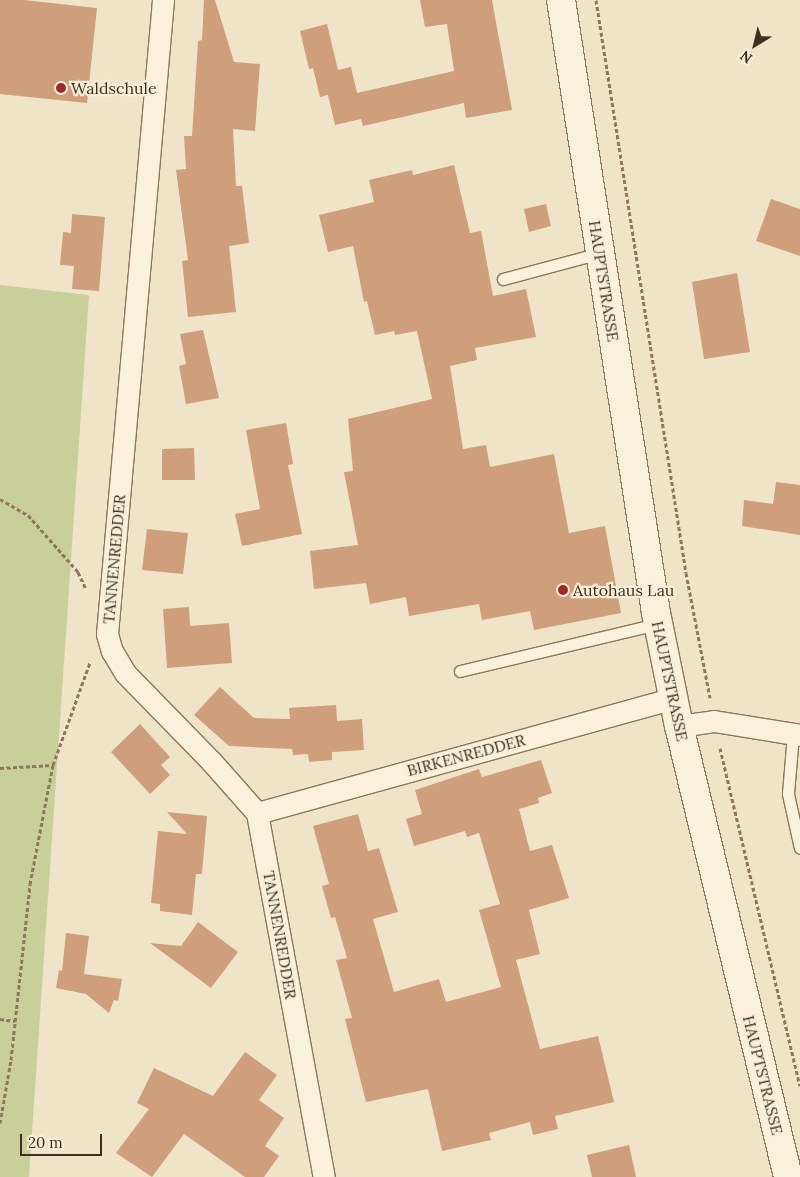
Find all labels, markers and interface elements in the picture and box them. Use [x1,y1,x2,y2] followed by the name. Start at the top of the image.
[730,20,780,70] north arrow
[737,47,756,68] text: N
[71,78,157,98] place label: Waldschule
[55,82,67,94] marker: Waldschule
[585,219,623,343] street label: HAUPTSTRASSE
[99,493,129,625] street label: TANNENREDDER
[573,580,674,600] place label: Autohaus Lau
[557,584,569,596] marker: Autohaus Lau
[648,619,692,743] street label: HAUPTSTRASSE
[405,730,527,780] street label: BIRKENREDDER
[259,869,301,1001] street label: TANNENREDDER
[739,1013,787,1137] street label: HAUPTSTRASSE
[22,1124,105,1156] scale bar
[28,1133,63,1152] text: 20 m

